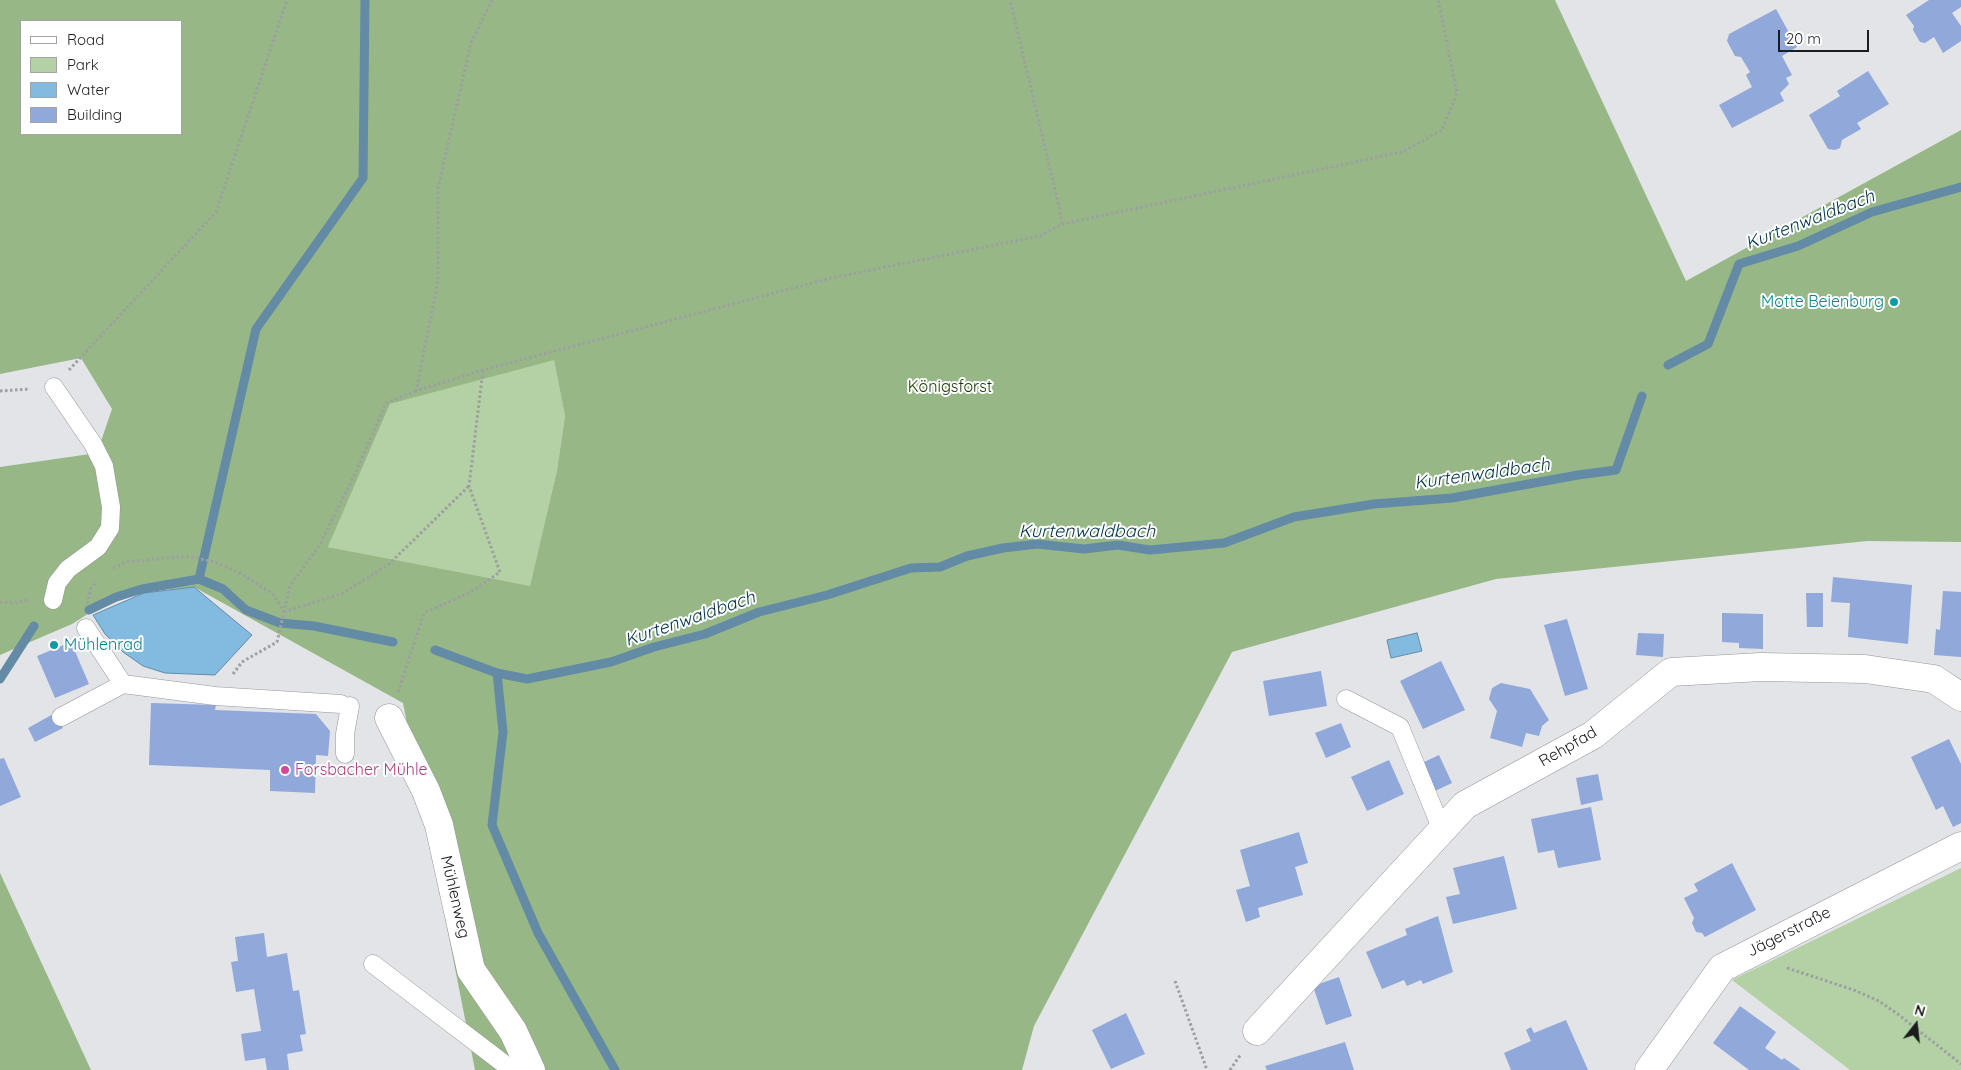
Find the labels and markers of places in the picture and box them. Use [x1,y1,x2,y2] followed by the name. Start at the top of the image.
[1761,292,1884,312] place label: Motte Beienburg
[1888,296,1900,308] marker: Motte Beienburg
[64,635,143,655] place label: Mühlenrad
[48,639,60,651] marker: Mühlenrad
[295,760,427,780] place label: Forsbacher Mühle
[279,764,291,776] marker: Forsbacher Mühle

